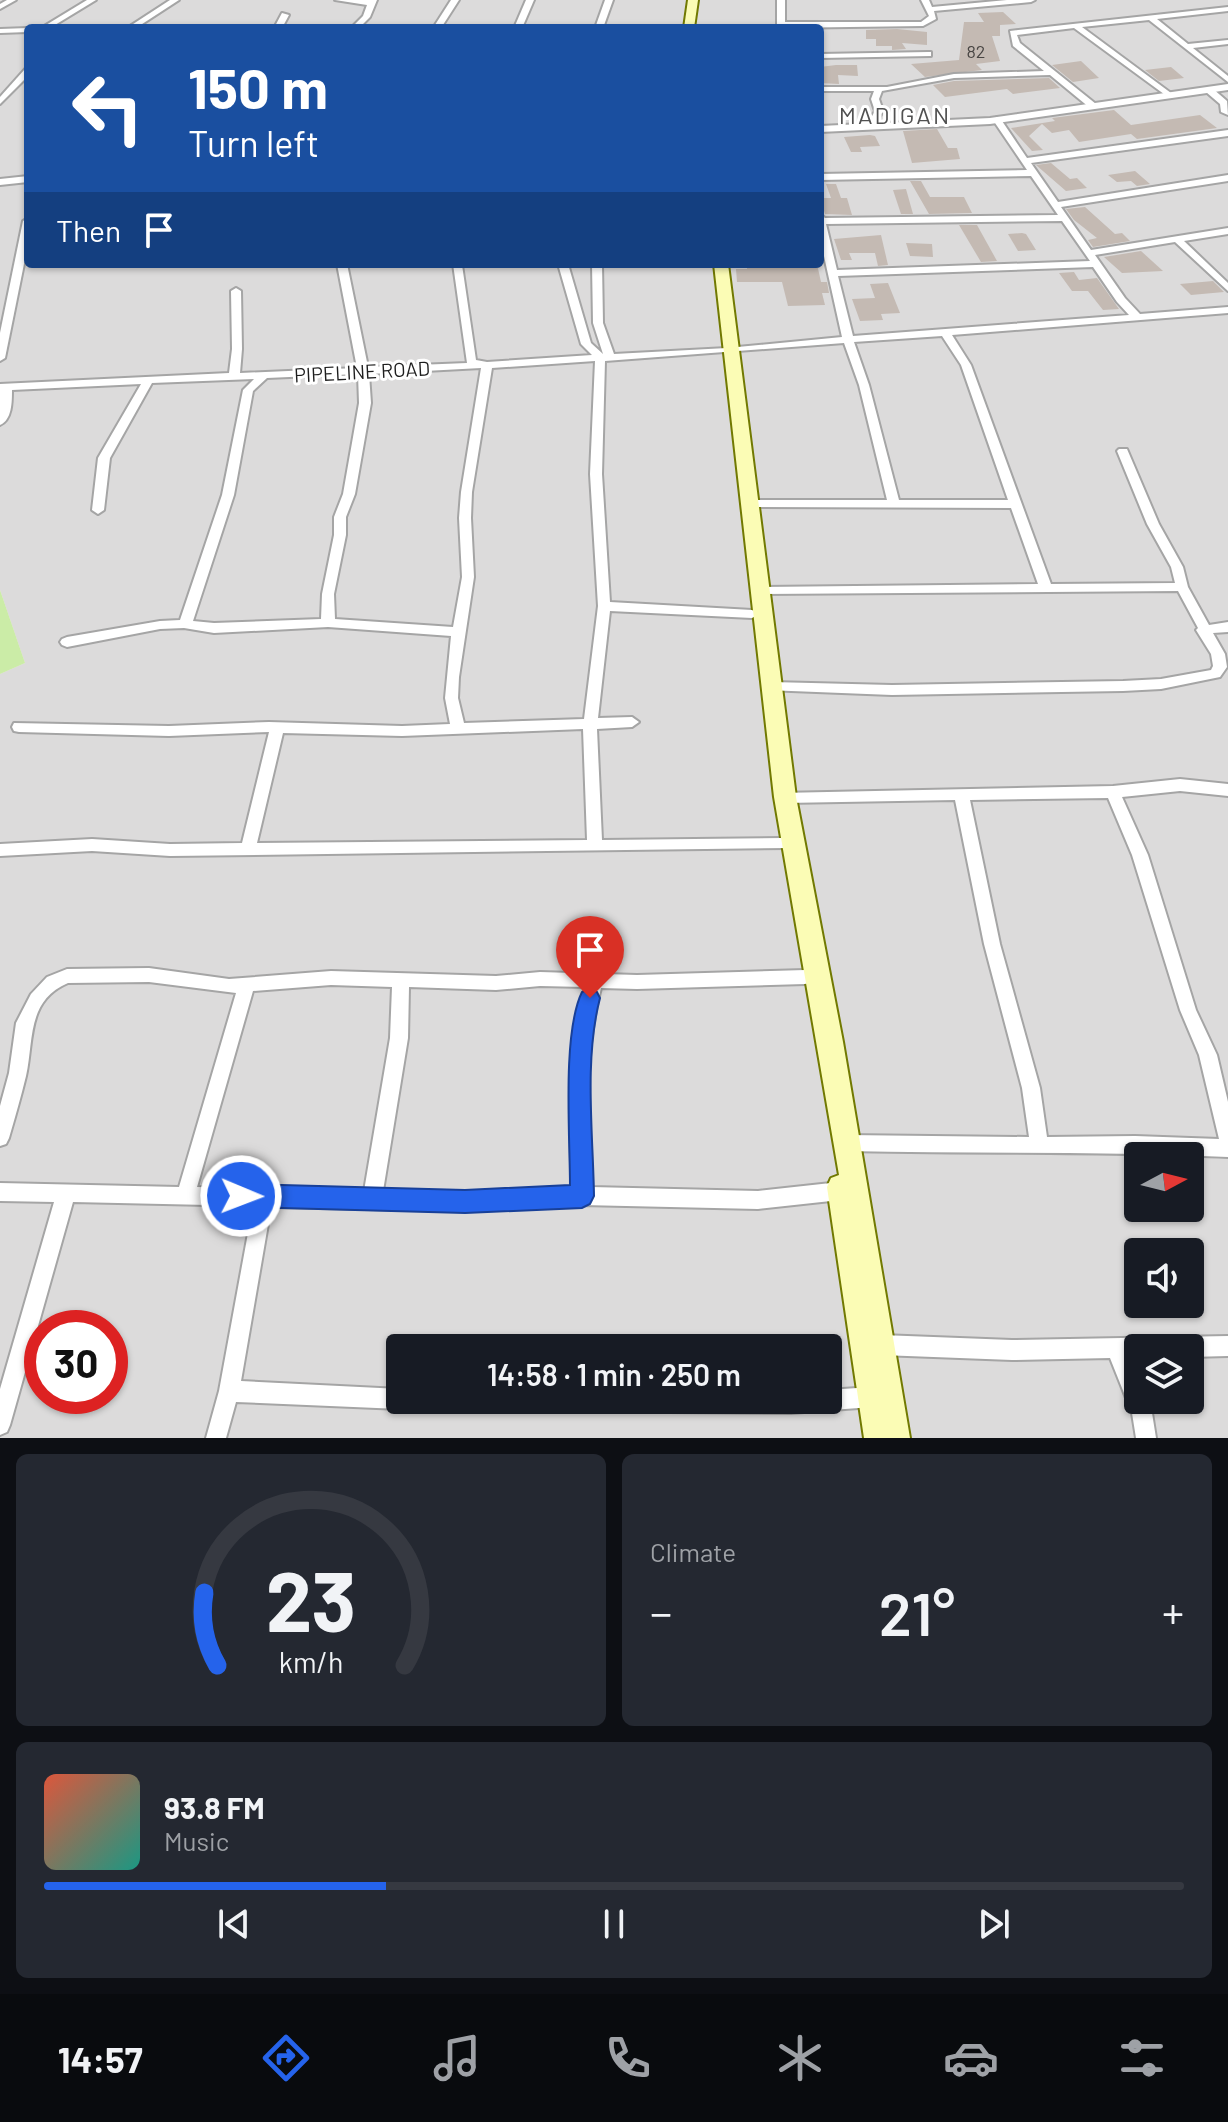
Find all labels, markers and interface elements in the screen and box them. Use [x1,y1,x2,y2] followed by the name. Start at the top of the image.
[966,40,986,62] house number: 82
[188,53,328,120] text: 150 m
[56,56,160,160] icon: left
[839,100,951,129] district label: MADIGAN
[188,121,319,164] text: Turn left
[137,208,181,252] icon: arrive
[56,212,121,248] text: Then
[293,355,431,387] street label: PIPELINE ROAD
[556,916,624,998] pin
[568,928,612,972] icon: arrive
[1124,1142,1204,1222] north arrow
[1124,1142,1204,1414] map controls
[199,1154,283,1238] position arrow
[1124,1238,1204,1318] button: sound
[24,1310,128,1414] speed limit sign: 30
[1124,1334,1204,1414] button: layers
[487,1356,741,1392] text: 14:58 · 1 min · 250 m
[650,1536,736,1567] text: Climate
[266,1549,356,1649] text: 23
[879,1576,955,1648] text: 21°
[650,1585,672,1638] text: −
[1162,1585,1184,1638] text: +
[279,1644,343,1679] text: km/h
[164,1789,265,1825] text: 93.8 FM
[164,1825,229,1856] text: Music
[212,1902,256,1946] icon: previous
[592,1902,636,1946] icon: pause
[972,1902,1016,1946] icon: next
[258,2030,314,2086] icon: directions
[429,2030,485,2086] icon: music
[600,2030,656,2086] icon: phone
[772,2030,828,2086] icon: climate
[943,2030,999,2086] icon: car
[1114,2030,1170,2086] icon: filters
[58,2037,143,2080] text: 14:57

